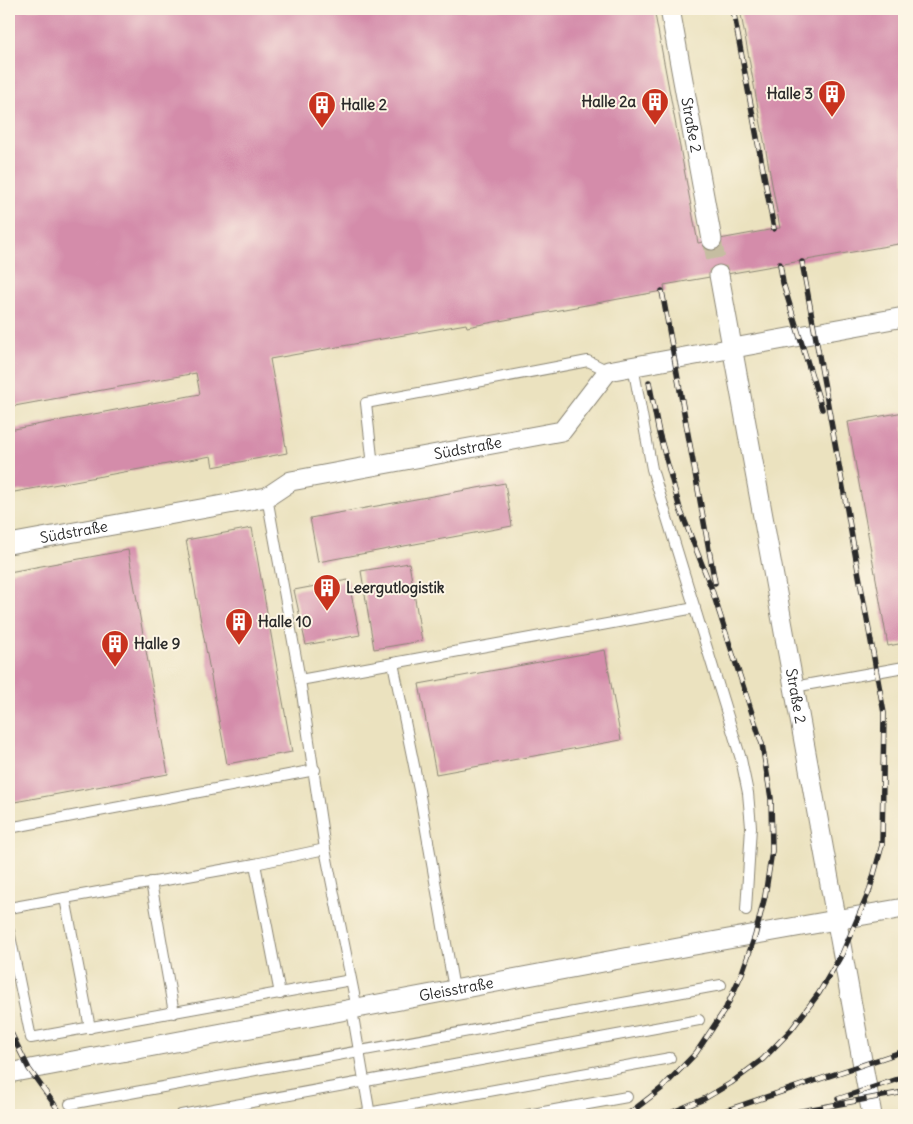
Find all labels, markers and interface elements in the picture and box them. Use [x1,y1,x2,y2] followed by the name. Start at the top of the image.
[817,79,847,118] building icon: Halle 3
[767,84,813,103] place label: Halle 3
[640,87,670,126] building icon: Halle 2a
[307,90,337,129] building icon: Halle 2
[582,92,636,111] place label: Halle 2a
[341,95,387,114] place label: Halle 2
[677,96,706,154] street label: Straße 2
[432,432,503,463] street label: Südstraße
[38,516,109,547] street label: Südstraße
[312,573,342,612] building icon: Leergutlogistik
[346,578,445,598] place label: Leergutlogistik
[224,607,254,646] building icon: Halle 10
[258,612,312,631] place label: Halle 10
[100,629,130,668] building icon: Halle 9
[134,634,180,653] place label: Halle 9
[782,667,811,725] street label: Straße 2
[417,973,495,1005] street label: Gleisstraße

